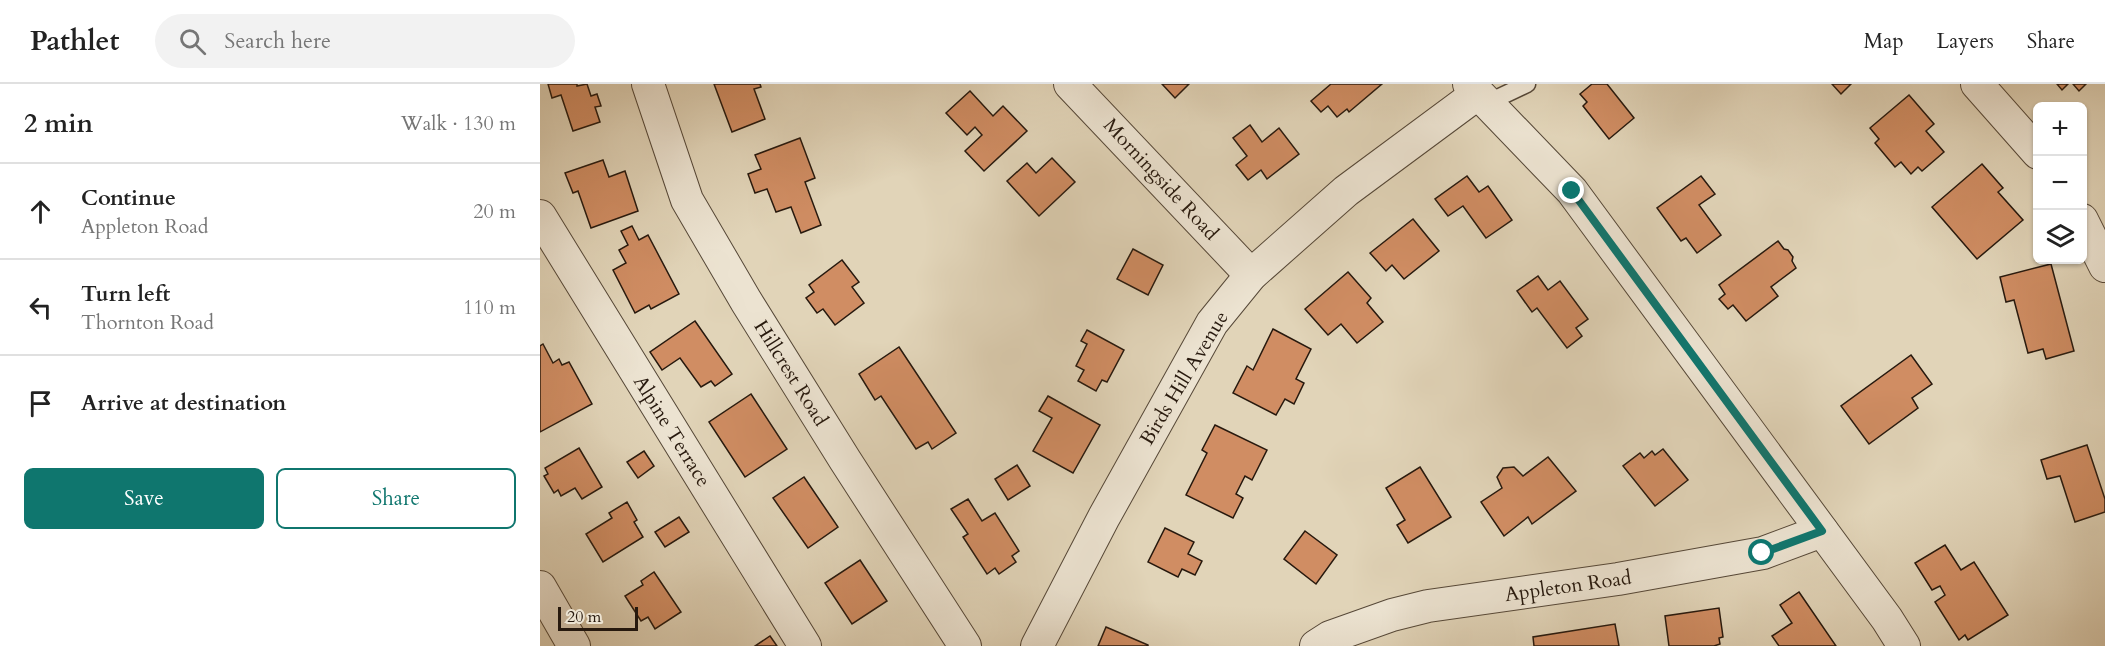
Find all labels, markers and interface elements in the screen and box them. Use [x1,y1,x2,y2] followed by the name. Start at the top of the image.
[155,14,575,68] search box
[30,22,119,60] text: Pathlet
[176,25,209,58] icon: search
[224,26,331,56] text: Search here
[1864,27,1904,56] text: Map
[1937,27,1994,56] text: Layers
[2027,27,2075,56] text: Share
[2033,102,2087,264] map controls
[2033,102,2087,156] button: +
[24,106,93,141] text: 2 min
[401,110,516,137] text: Walk · 130 m
[1097,112,1225,246] street label: Morningside Road
[2033,156,2087,210] button: −
[1558,177,1584,203] route end
[81,183,176,213] text: Continue
[24,195,57,228] icon: ahead
[473,198,516,225] text: 20 m
[2033,210,2087,264] button: layers
[81,213,209,240] text: Appleton Road
[81,279,170,309] text: Turn left
[24,291,57,324] icon: left
[463,294,516,321] text: 110 m
[1133,306,1235,450] street label: Birds Hill Avenue
[81,309,214,336] text: Thornton Road
[748,315,835,431] street label: Hillcrest Road
[627,370,717,492] street label: Alpine Terrace
[24,387,57,420] icon: arrive
[81,388,286,418] text: Arrive at destination
[24,468,264,529] button: Save
[276,468,516,529] button: Share
[1748,539,1774,565] route start
[1503,564,1633,608] street label: Appleton Road
[558,604,638,632] scale bar
[567,606,601,628] text: 20 m

